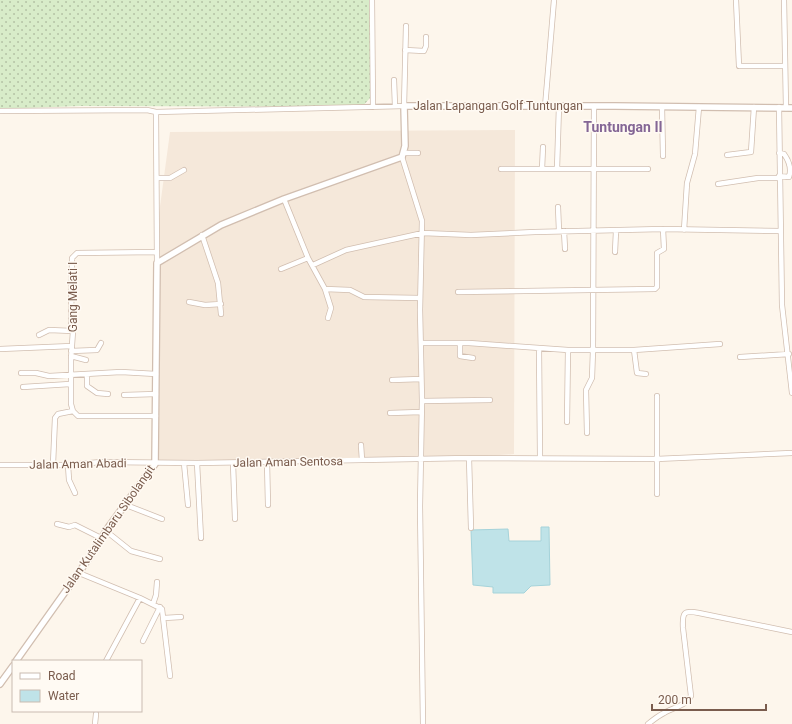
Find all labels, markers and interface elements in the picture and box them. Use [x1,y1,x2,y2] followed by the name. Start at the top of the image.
[413,99,583,113] street label: Jalan Lapangan Golf Tuntungan
[583,119,663,135] district label: Tuntungan II
[66,262,80,332] street label: Gang Melati I
[233,454,343,470] street label: Jalan Aman Sentosa
[29,456,127,472] street label: Jalan Aman Abadi
[58,462,158,596] street label: Jalan Kutalimbaru Sibolangit
[12,660,142,712] legend
[48,669,76,683] text: Road
[652,686,766,712] scale bar
[48,689,79,703] text: Water
[658,693,692,707] text: 200 m

